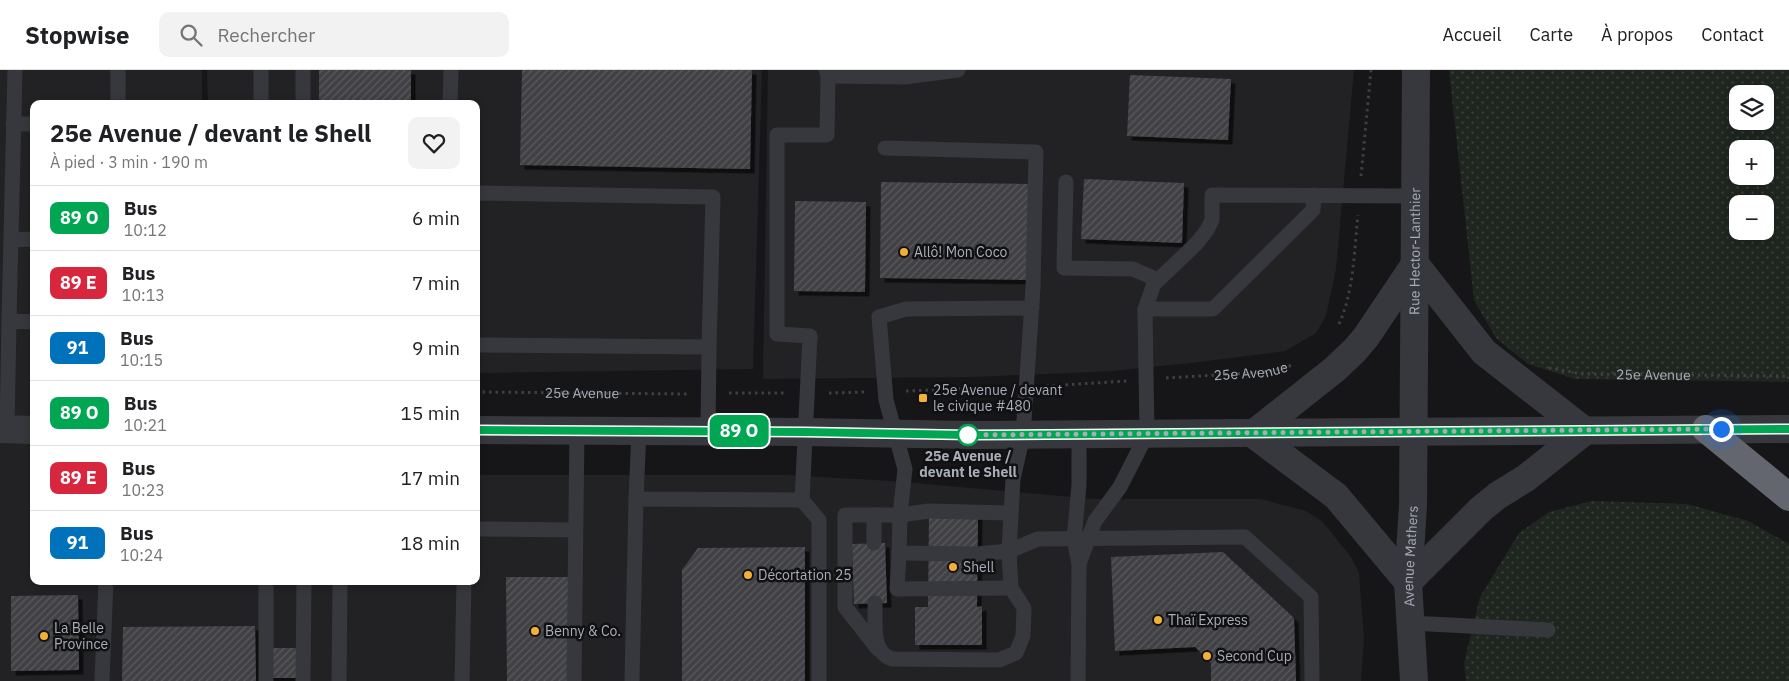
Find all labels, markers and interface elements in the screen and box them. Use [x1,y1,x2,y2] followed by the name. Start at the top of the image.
[159,12,509,57] search box
[25,19,129,51] text: Stopwise
[177,21,205,49] icon: search
[217,23,315,47] text: Rechercher
[1442,23,1501,46] text: Accueil
[1529,23,1573,46] text: Carte
[1601,23,1673,46] text: À propos
[1701,23,1764,46] text: Contact
[1729,85,1774,240] map controls
[1729,85,1774,130] button: layers
[50,117,371,149] text: 25e Avenue / devant le Shell
[408,117,460,169] button: heart
[1729,140,1774,185] button: +
[50,152,208,172] text: À pied · 3 min · 190 m
[1405,188,1424,315] street label: Rue Hector-Lanthier
[1729,195,1774,240] button: −
[124,196,157,220] text: Bus
[60,206,99,229] text: 89 O
[412,206,460,230] text: 6 min
[124,220,167,240] text: 10:12
[914,243,1008,261] place label: Allô! Mon Coco
[898,246,910,258] marker: Allô! Mon Coco
[122,261,155,285] text: Bus
[60,271,97,294] text: 89 E
[412,271,460,295] text: 7 min
[122,285,165,305] text: 10:13
[120,326,154,350] text: Bus
[67,336,88,359] text: 91
[412,336,460,360] text: 9 min
[120,350,163,370] text: 10:15
[1213,358,1290,384] street label: 25e Avenue
[1616,365,1691,384] street label: 25e Avenue
[933,381,1062,415] place label: 25e Avenue / devant le civique #480
[545,384,620,402] street label: 25e Avenue
[124,391,157,415] text: Bus
[917,392,929,404] marker: 25e Avenue / devant le civique #480
[60,401,99,424] text: 89 O
[401,401,460,425] text: 15 min
[124,415,167,435] text: 10:21
[704,415,774,447] line badge: 89 O
[1709,417,1734,442] your location
[720,419,758,442] text: 89 O
[957,424,979,446] marker: 25e Avenue / devant le Shell
[919,447,1017,481] place label: 25e Avenue / devant le Shell
[122,456,155,480] text: Bus
[60,466,97,489] text: 89 E
[401,466,460,490] text: 17 min
[122,480,165,500] text: 10:23
[1399,505,1422,607] street label: Avenue Mathers
[120,521,154,545] text: Bus
[67,531,88,554] text: 91
[401,531,460,555] text: 18 min
[120,545,163,565] text: 10:24
[963,558,995,576] place label: Shell
[947,561,959,573] marker: Shell
[758,566,852,584] place label: Décortation 25
[742,569,754,581] marker: Décortation 25
[1168,611,1248,629] place label: Thaï Express
[1152,614,1164,626] marker: Thaï Express
[54,619,108,653] place label: La Belle Province
[545,622,621,640] place label: Benny & Co.
[529,625,541,637] marker: Benny & Co.
[38,630,50,642] marker: La Belle Province
[1217,647,1292,665] place label: Second Cup
[1201,650,1213,662] marker: Second Cup

